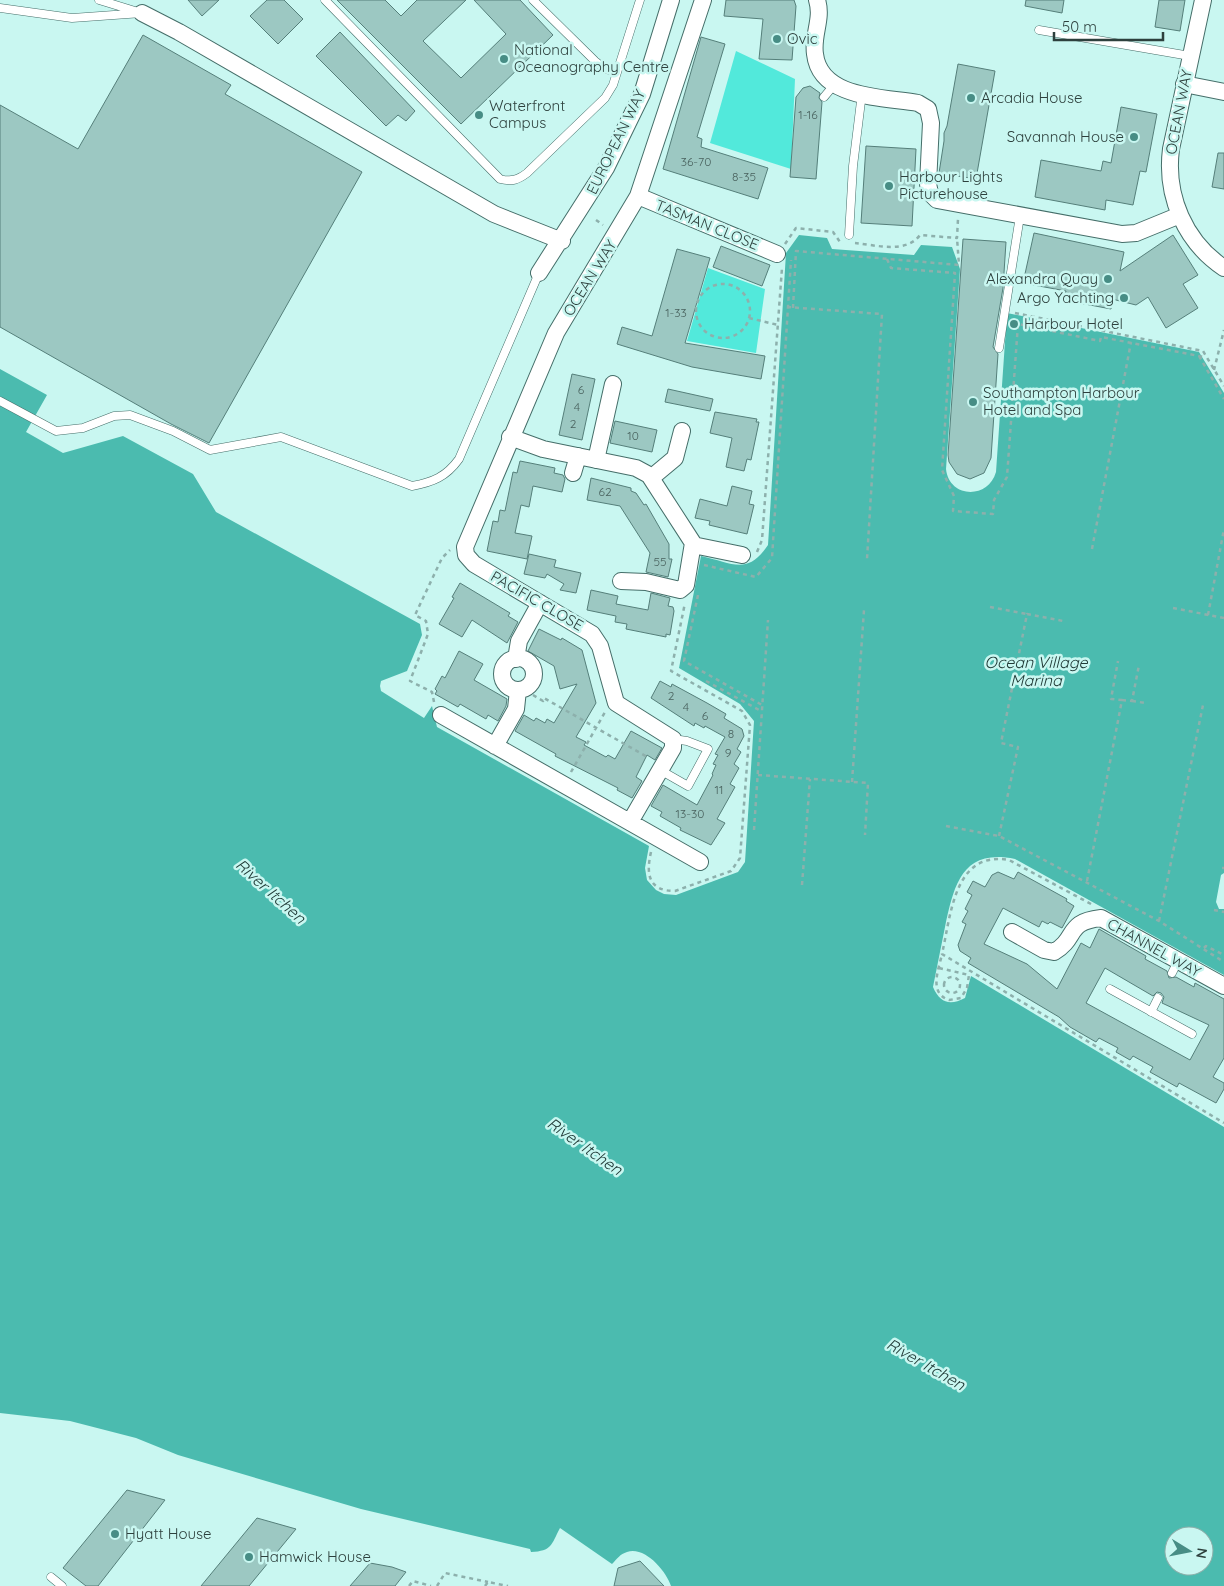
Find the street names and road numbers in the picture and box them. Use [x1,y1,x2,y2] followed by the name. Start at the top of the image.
[1161,67,1196,156] street label: OCEAN WAY
[582,86,649,197] street label: EUROPEAN WAY
[653,195,762,254] street label: TASMAN CLOSE
[559,236,621,319] street label: OCEAN WAY
[488,566,587,635] street label: PACIFIC CLOSE
[1104,914,1205,981] street label: CHANNEL WAY

